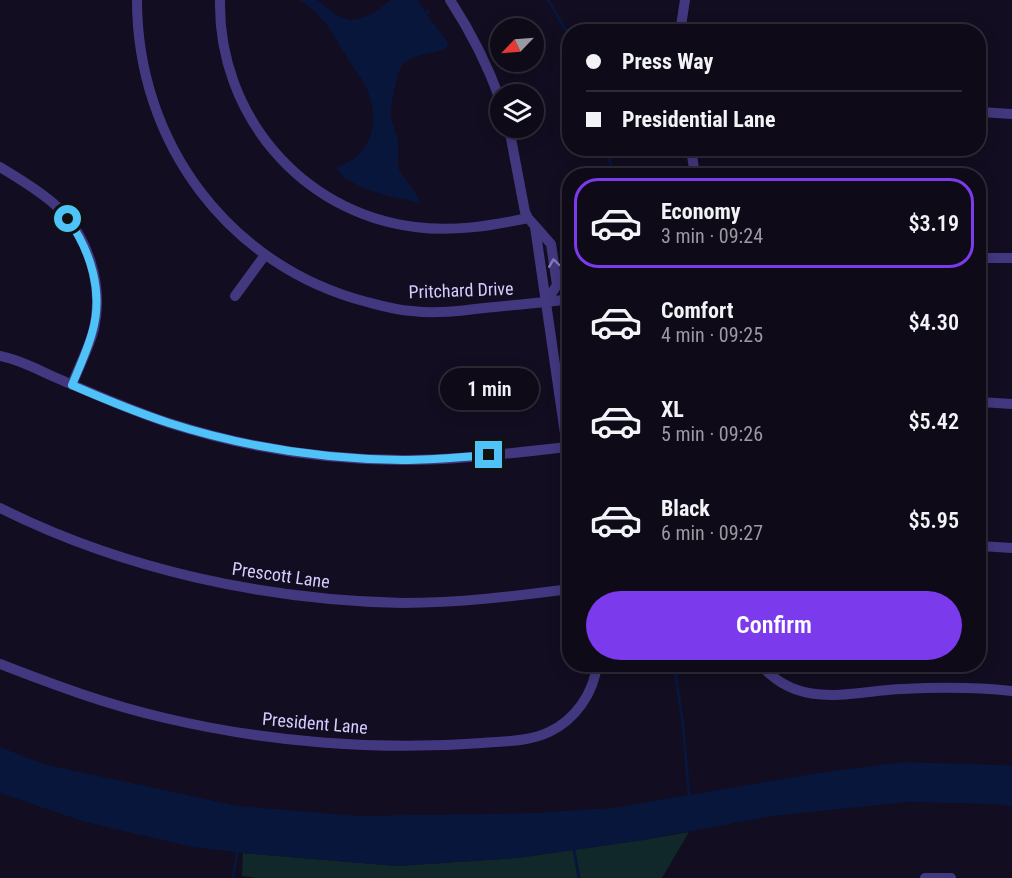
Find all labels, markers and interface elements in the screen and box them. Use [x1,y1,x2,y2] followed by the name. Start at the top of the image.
[490,18,544,72] north arrow
[490,18,544,138] map controls
[622,49,713,74] text: Press Way
[490,84,544,138] button: layers
[622,107,775,132] text: Presidential Lane
[589,196,643,250] icon: car
[661,199,741,224] text: Economy
[54,205,81,232] route start
[908,211,959,236] text: $3.19
[661,224,763,248] text: 3 min · 09:24
[548,258,561,268] one-way arrow
[408,278,514,302] street label: Pritchard Drive
[589,295,643,349] icon: car
[661,298,734,323] text: Comfort
[908,310,959,335] text: $4.30
[661,323,763,347] text: 4 min · 09:25
[440,368,538,410] callout: 1 min
[467,377,512,401] text: 1 min
[589,394,643,448] icon: car
[661,397,684,422] text: XL
[908,409,959,434] text: $5.42
[661,422,763,446] text: 5 min · 09:26
[475,441,502,468] route end
[589,493,643,547] icon: car
[661,496,710,521] text: Black
[908,508,959,533] text: $5.95
[661,521,763,545] text: 6 min · 09:27
[231,558,331,592] street label: Prescott Lane
[586,591,962,660] button: Confirm
[261,708,369,738] street label: President Lane

